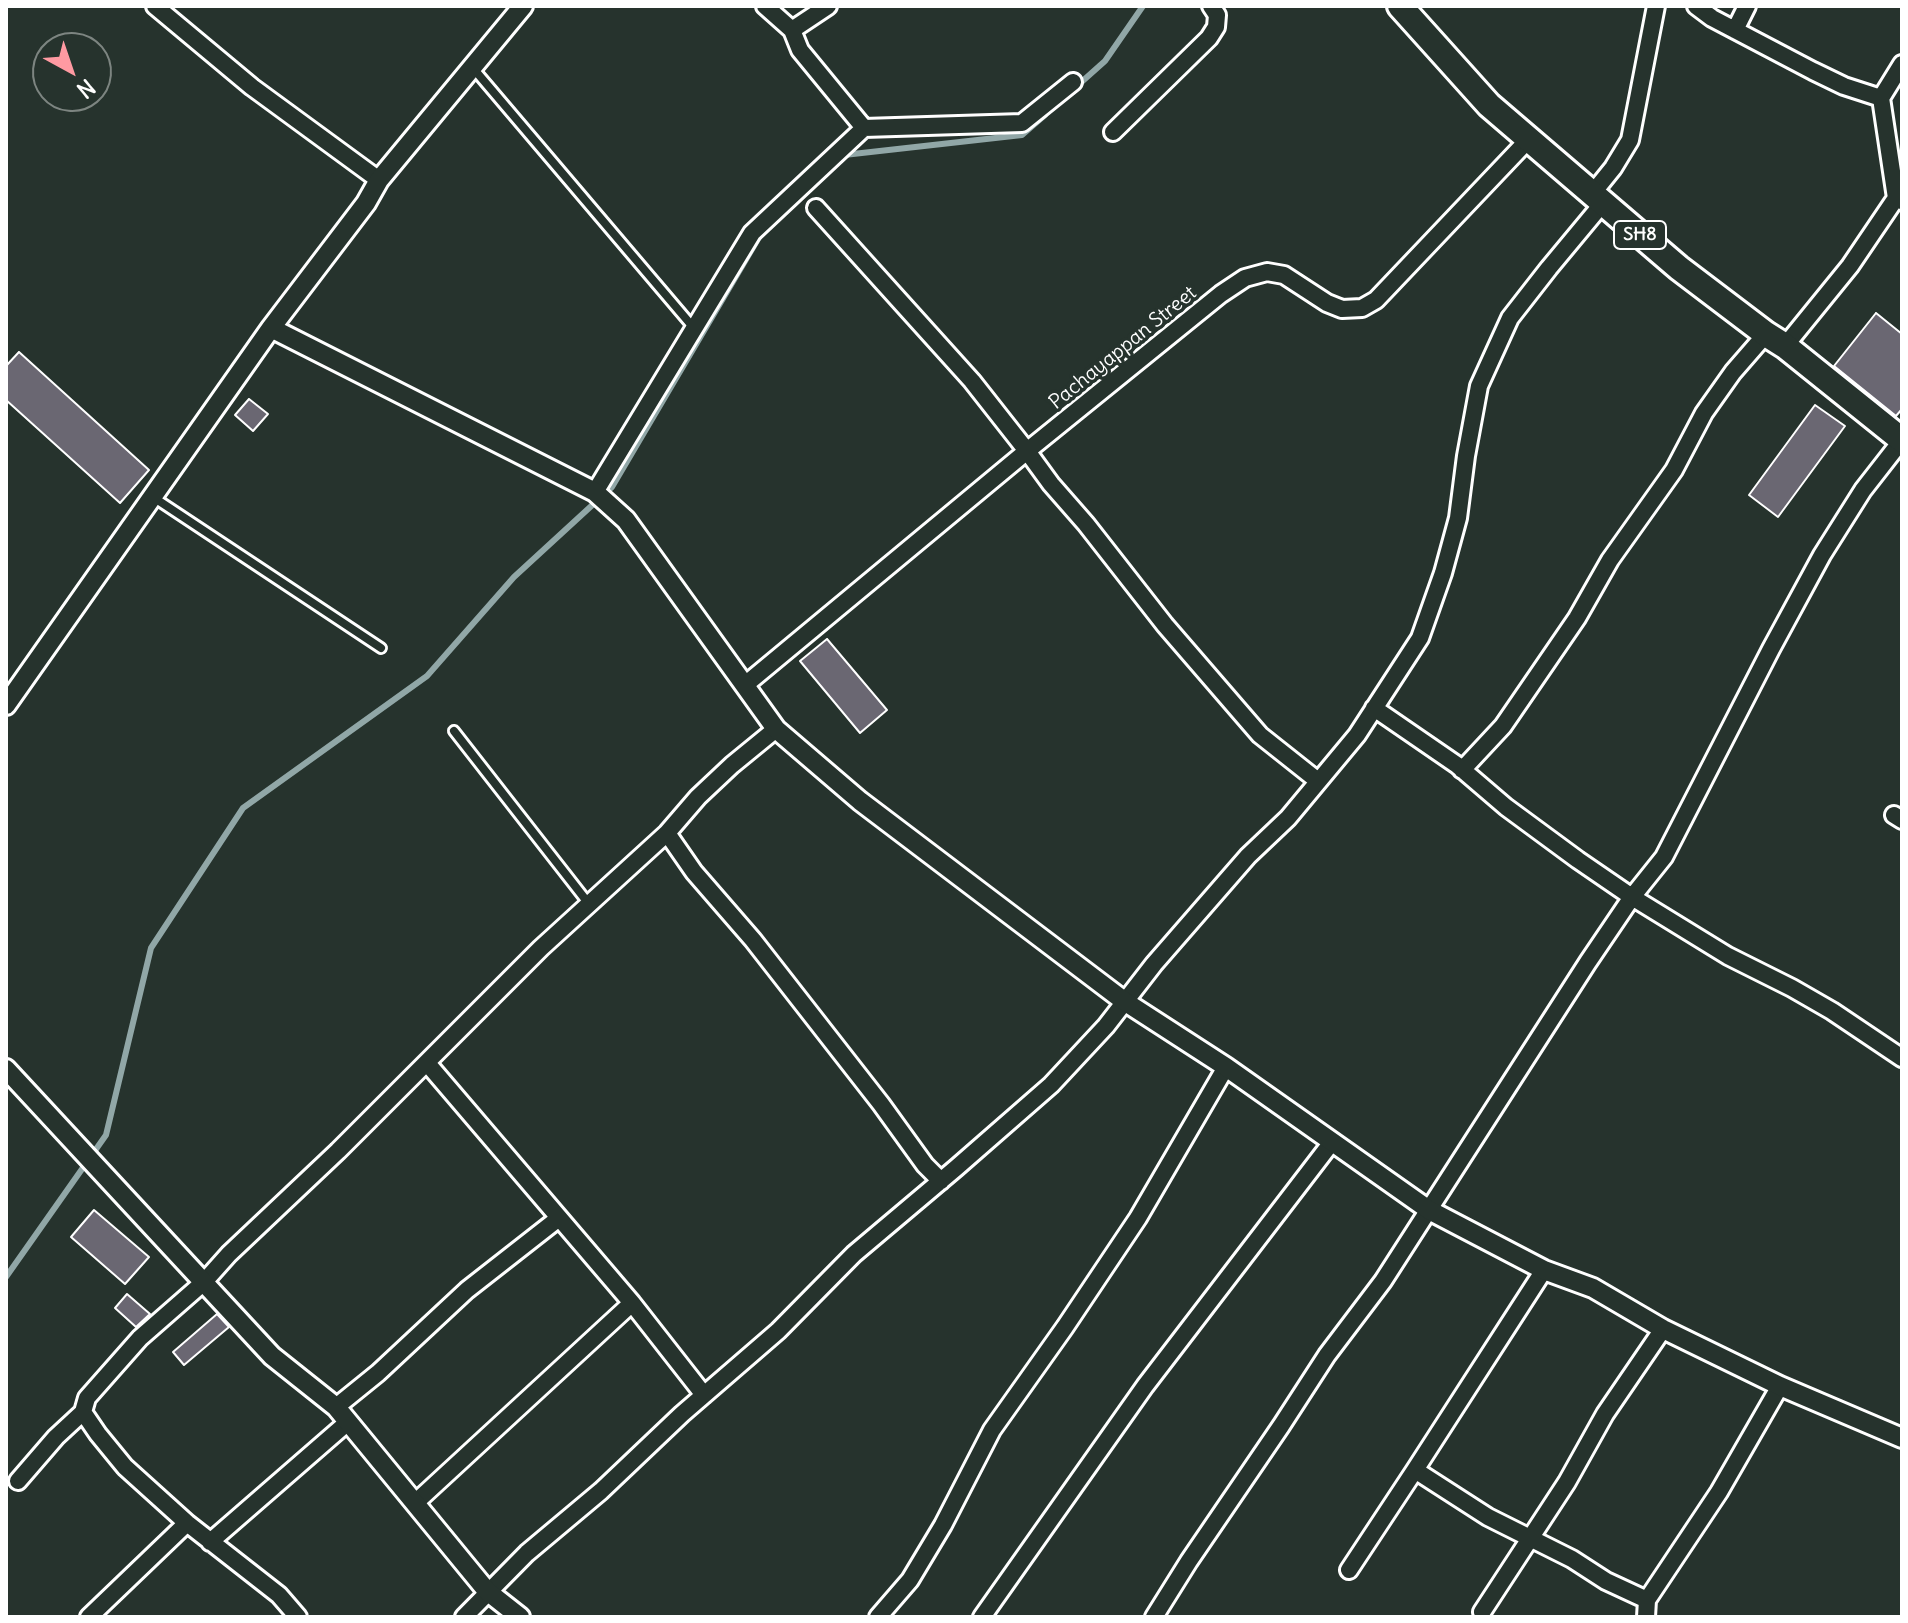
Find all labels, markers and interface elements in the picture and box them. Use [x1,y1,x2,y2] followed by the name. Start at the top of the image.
[32,32,112,112] north arrow
[71,73,101,104] text: N
[1614,221,1666,249] road number: SH8
[1044,281,1202,415] street label: Pachayappan Street

